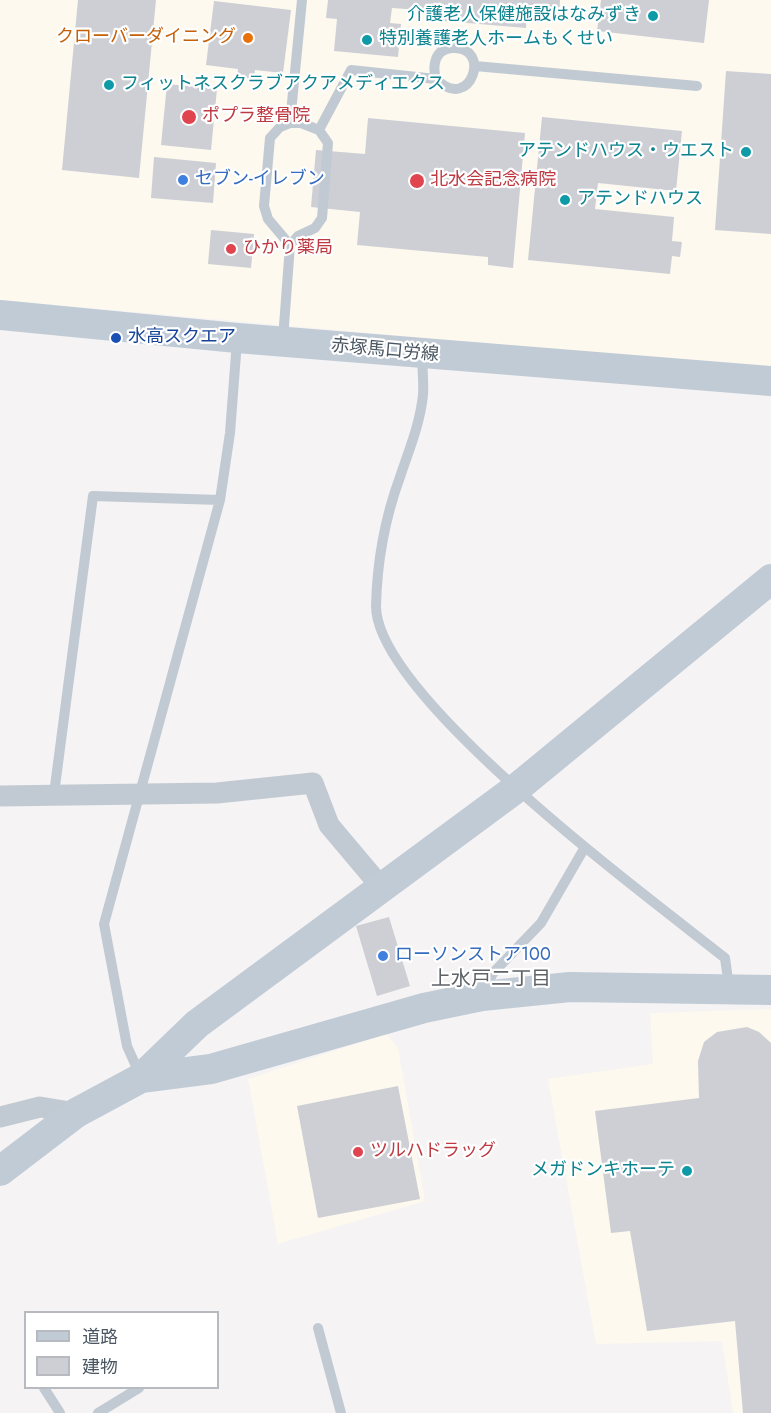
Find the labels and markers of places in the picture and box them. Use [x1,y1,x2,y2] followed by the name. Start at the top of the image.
[407,5,641,27] place label: 介護老人保健施設はなみずき
[646,9,660,23] marker: 介護老人保健施設はなみずき
[56,27,236,49] place label: クローバーダイニング
[379,29,613,51] place label: 特別養護老人ホームもくせい
[241,31,255,45] marker: クローバーダイニング
[360,33,374,47] marker: 特別養護老人ホームもくせい
[121,74,445,96] place label: フィットネスクラブアクアメディエクス
[102,78,116,92] marker: フィットネスクラブアクアメディエクス
[202,106,310,128] place label: ポプラ整骨院
[180,108,198,126] marker: ポプラ整骨院
[518,141,734,163] place label: アテンドハウス・ウエスト
[739,145,753,159] marker: アテンドハウス・ウエスト
[195,169,325,191] place label: セブン-イレブン
[430,170,556,192] place label: 北水会記念病院
[408,172,426,190] marker: 北水会記念病院
[176,173,190,187] marker: セブン-イレブン
[577,189,703,211] place label: アテンドハウス
[558,193,572,207] marker: アテンドハウス
[243,238,333,260] place label: ひかり薬局
[224,242,238,256] marker: ひかり薬局
[128,327,236,349] place label: 水高スクエア
[109,331,123,345] marker: 水高スクエア
[395,945,551,967] place label: ローソンストア100
[376,949,390,963] marker: ローソンストア100
[370,1141,496,1163] place label: ツルハドラッグ
[351,1145,365,1159] marker: ツルハドラッグ
[531,1160,675,1182] place label: メガドンキホーテ
[680,1164,694,1178] marker: メガドンキホーテ

